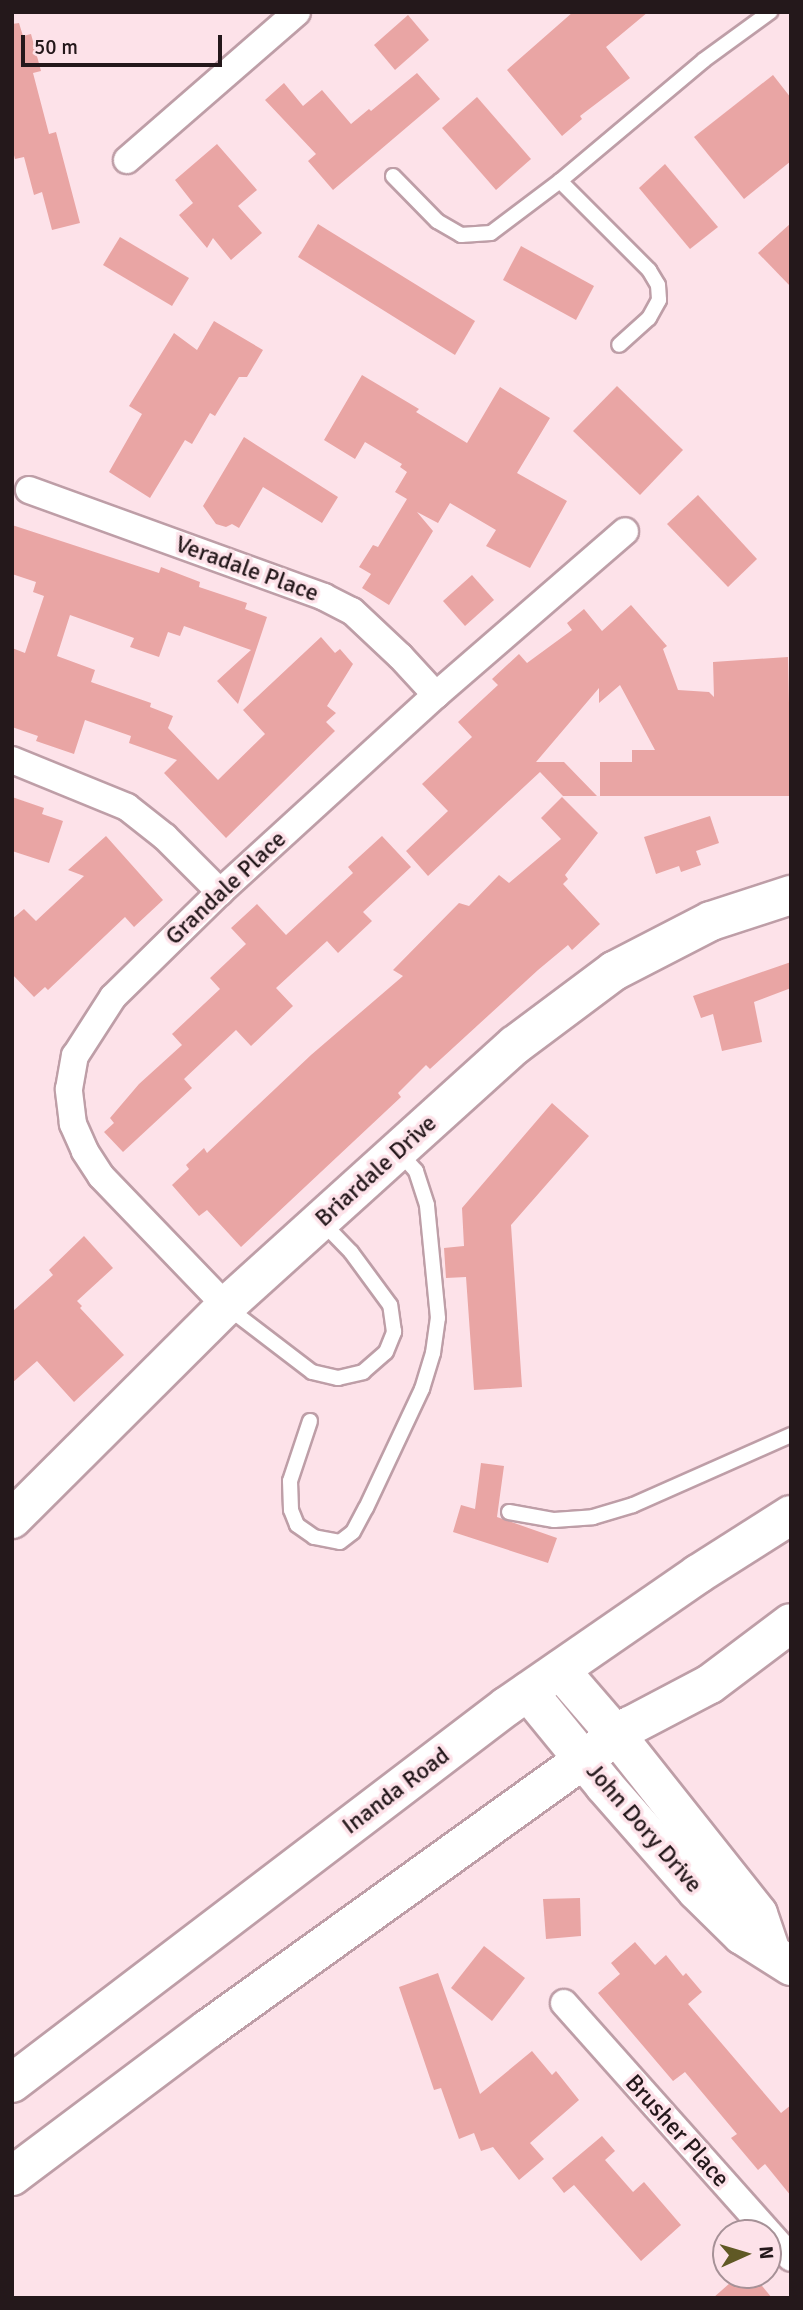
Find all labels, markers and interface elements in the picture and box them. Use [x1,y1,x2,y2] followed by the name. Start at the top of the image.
[24,21,226,65] scale bar
[34,34,78,60] text: 50 m
[171,530,323,608] street label: Veradale Place
[160,825,292,951] street label: Grandale Place
[309,1109,443,1233] street label: Briardale Drive
[337,1741,455,1841] street label: Inanda Road
[580,1757,708,1899] street label: John Dory Drive
[619,2069,735,2193] street label: Brusher Place
[712,2219,782,2289] north arrow
[754,2245,778,2260] text: N

